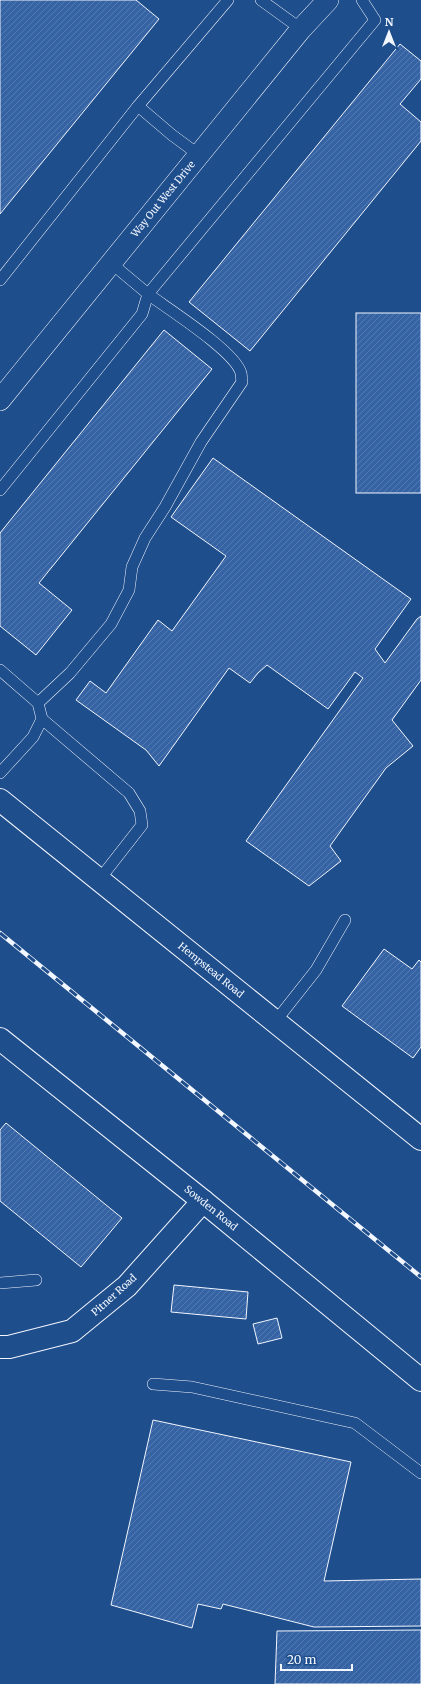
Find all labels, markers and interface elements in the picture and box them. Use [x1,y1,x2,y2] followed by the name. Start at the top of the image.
[369,12,409,52] north arrow
[385,15,394,29] text: N
[128,158,198,241] street label: Way Out West Drive
[175,939,247,1001] street label: Hempstead Road
[182,1183,240,1233] street label: Sowden Road
[89,1271,139,1319] street label: Pitner Road
[281,1646,352,1672] scale bar
[287,1652,316,1667] text: 20 m

